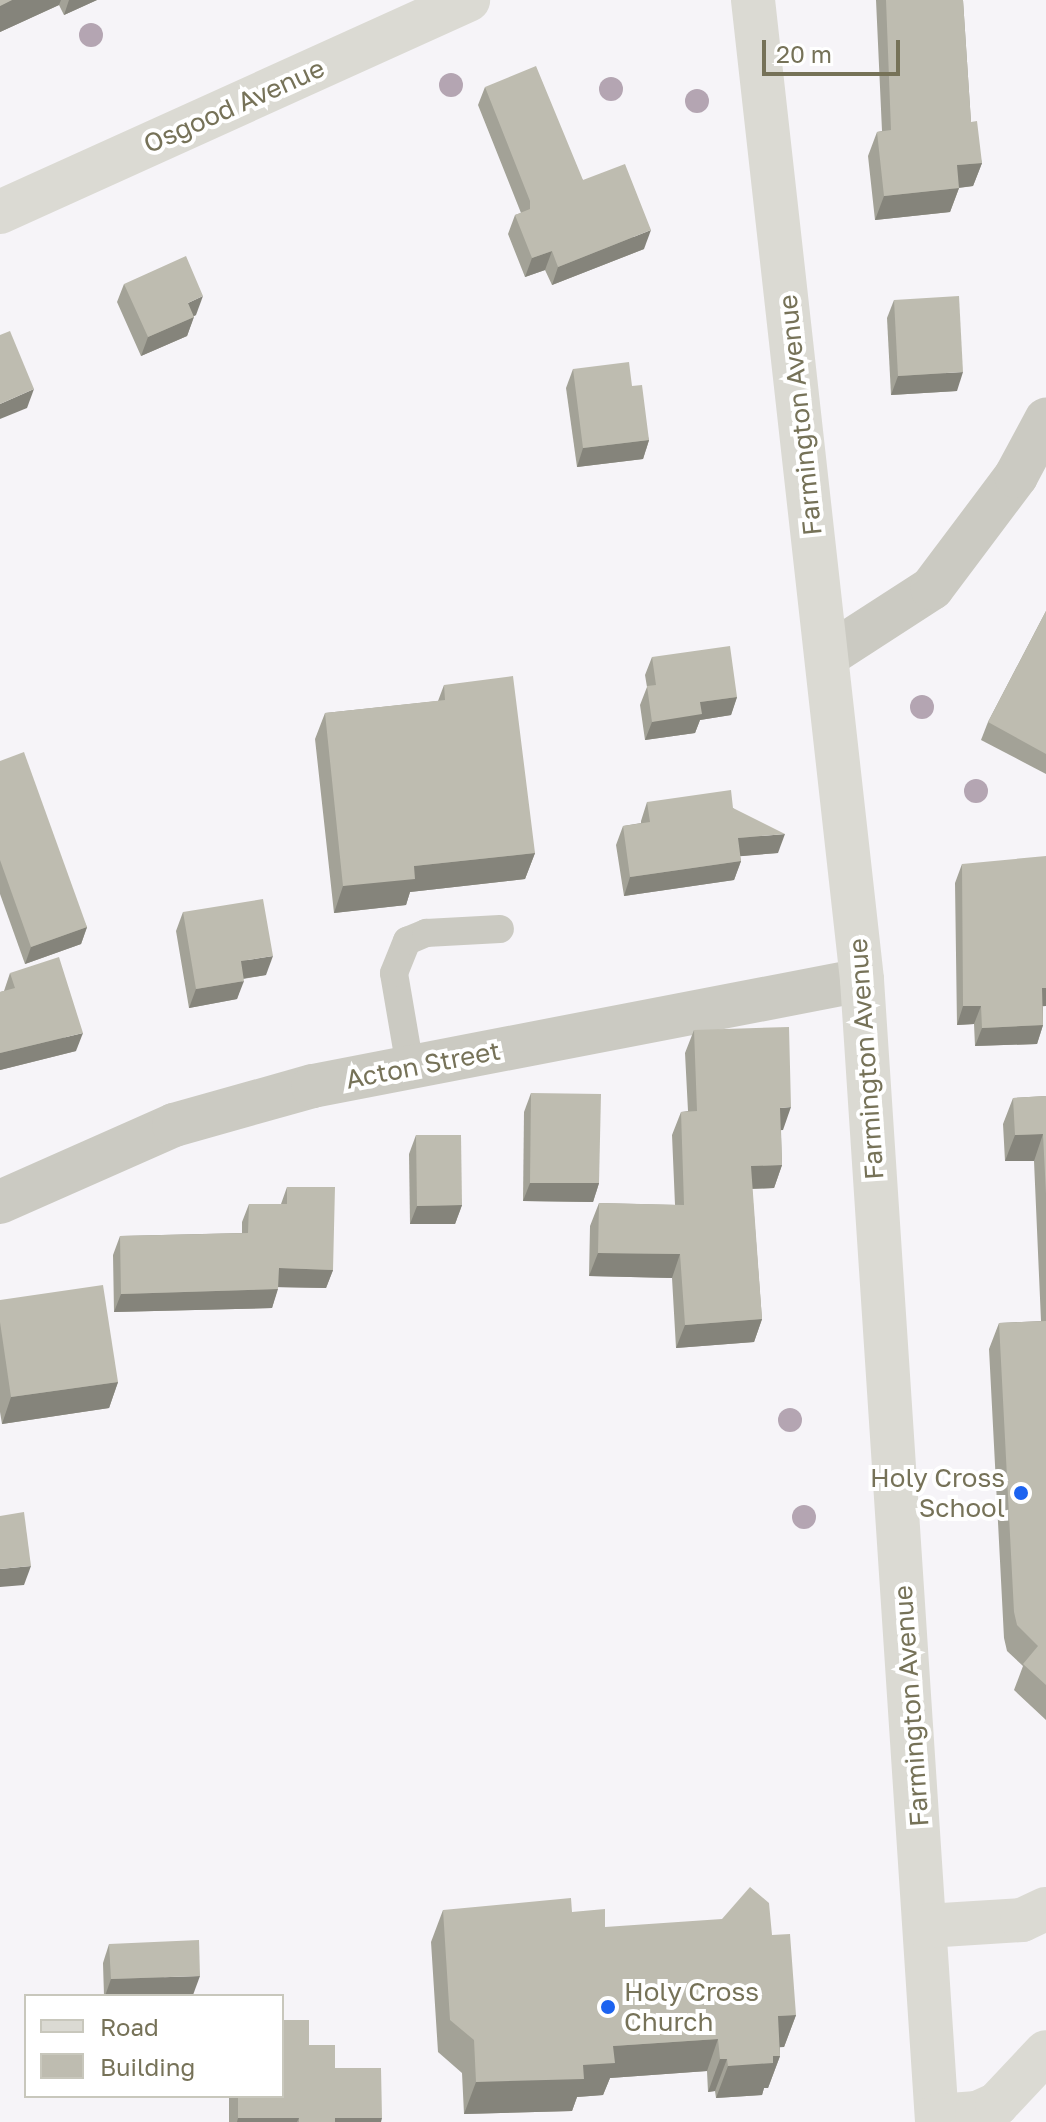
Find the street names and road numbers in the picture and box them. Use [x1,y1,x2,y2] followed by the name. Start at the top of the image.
[139,52,329,160] street label: Osgood Avenue
[772,293,828,537] street label: Farmington Avenue
[842,937,890,1181] street label: Farmington Avenue
[343,1035,503,1095] street label: Acton Street
[887,1584,935,1828] street label: Farmington Avenue

